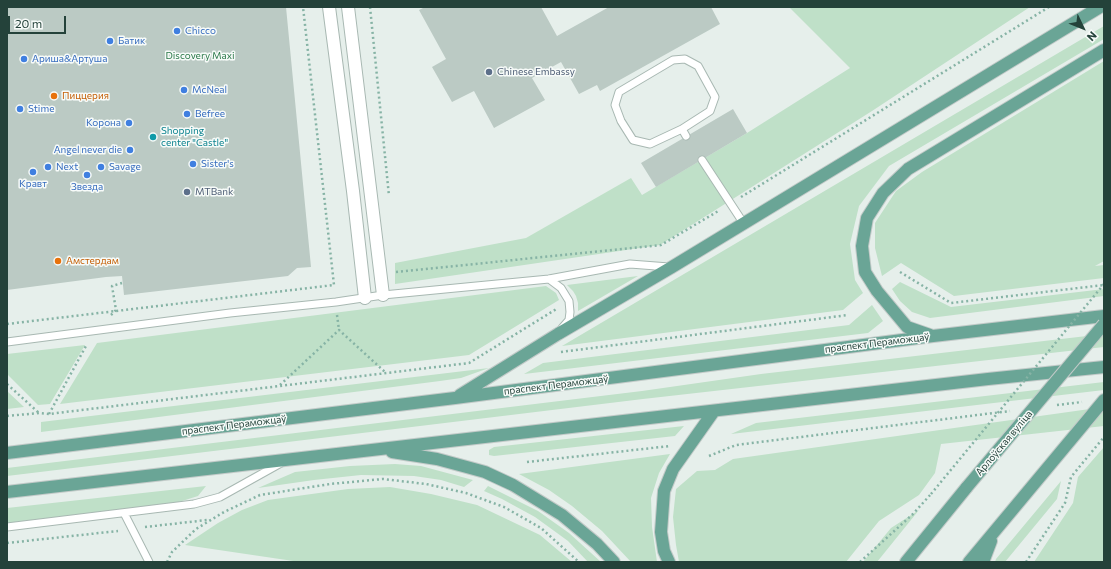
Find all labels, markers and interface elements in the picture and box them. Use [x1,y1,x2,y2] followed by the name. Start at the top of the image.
[10,8,68,34] scale bar
[1063,8,1103,48] north arrow
[15,16,42,30] text: 20 m
[185,25,216,37] place label: Chicco
[172,26,182,36] marker: Chicco
[1085,29,1100,44] text: N
[118,35,145,47] place label: Батик
[105,36,115,46] marker: Батик
[165,50,235,62] park label: Discovery Maxi
[32,53,107,65] place label: Ариша&Артуша
[19,54,29,64] marker: Ариша&Артуша
[497,66,575,78] place label: Chinese Embassy
[484,67,494,77] marker: Chinese Embassy
[192,84,227,96] place label: McNeal
[179,85,189,95] marker: McNeal
[62,90,109,102] place label: Пиццерия
[49,91,59,101] marker: Пиццерия
[28,103,54,115] place label: Stime
[15,104,25,114] marker: Stime
[195,108,225,120] place label: Befree
[182,109,192,119] marker: Befree
[86,117,121,129] place label: Корона
[124,118,134,128] marker: Корона
[161,125,228,148] place label: Shopping center "Castle"
[148,132,158,142] marker: Shopping center "Castle"
[54,144,122,156] place label: Angel never die
[125,145,135,155] marker: Angel never die
[201,158,234,170] place label: Sister's
[188,159,198,169] marker: Sister's
[56,161,78,173] place label: Next
[109,161,141,173] place label: Savage
[43,162,53,172] marker: Next
[96,162,106,172] marker: Savage
[28,167,38,177] marker: Кравт
[82,170,92,180] marker: Звезда
[19,178,47,190] place label: Кравт
[71,181,103,193] place label: Звезда
[195,186,233,198] place label: MTBank
[182,187,192,197] marker: MTBank
[66,255,119,267] place label: Амстердам
[53,256,63,266] marker: Амстердам
[824,331,930,355] street label: праспект Пераможцаў
[503,373,609,397] street label: праспект Пераможцаў
[973,408,1035,478] street label: Арлоўская вуліца
[181,413,287,437] street label: праспект Пераможцаў

